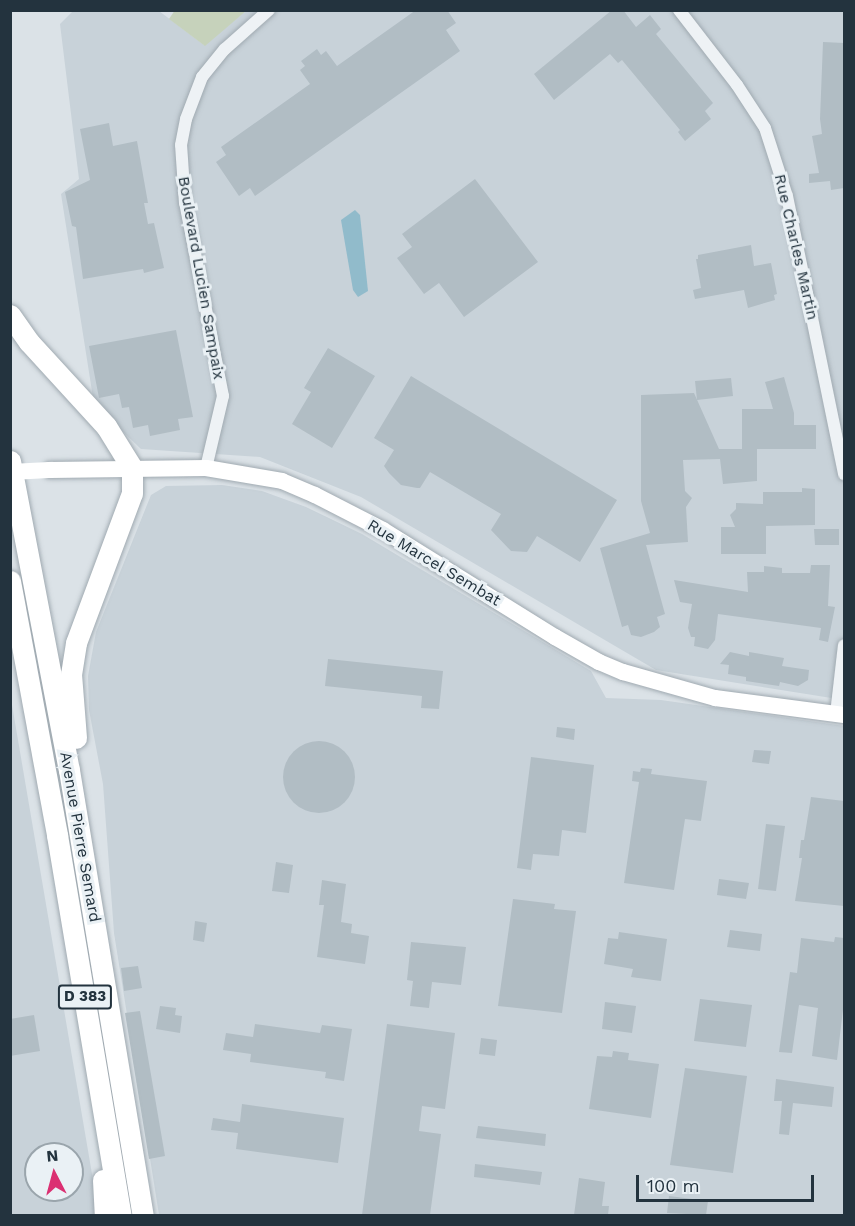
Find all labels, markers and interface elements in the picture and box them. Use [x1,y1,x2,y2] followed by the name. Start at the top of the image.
[770,172,822,322] street label: Rue Charles Martin
[174,175,228,381] street label: Boulevard Lucien Sampaix
[364,515,504,611] street label: Rue Marcel Sembat
[56,750,104,924] street label: Avenue Pierre Semard
[56,985,113,1009] road number: D 383
[24,1142,84,1202] north arrow
[45,1146,59,1166] text: N
[639,1163,818,1201] scale bar
[647,1175,700,1196] text: 100 m

